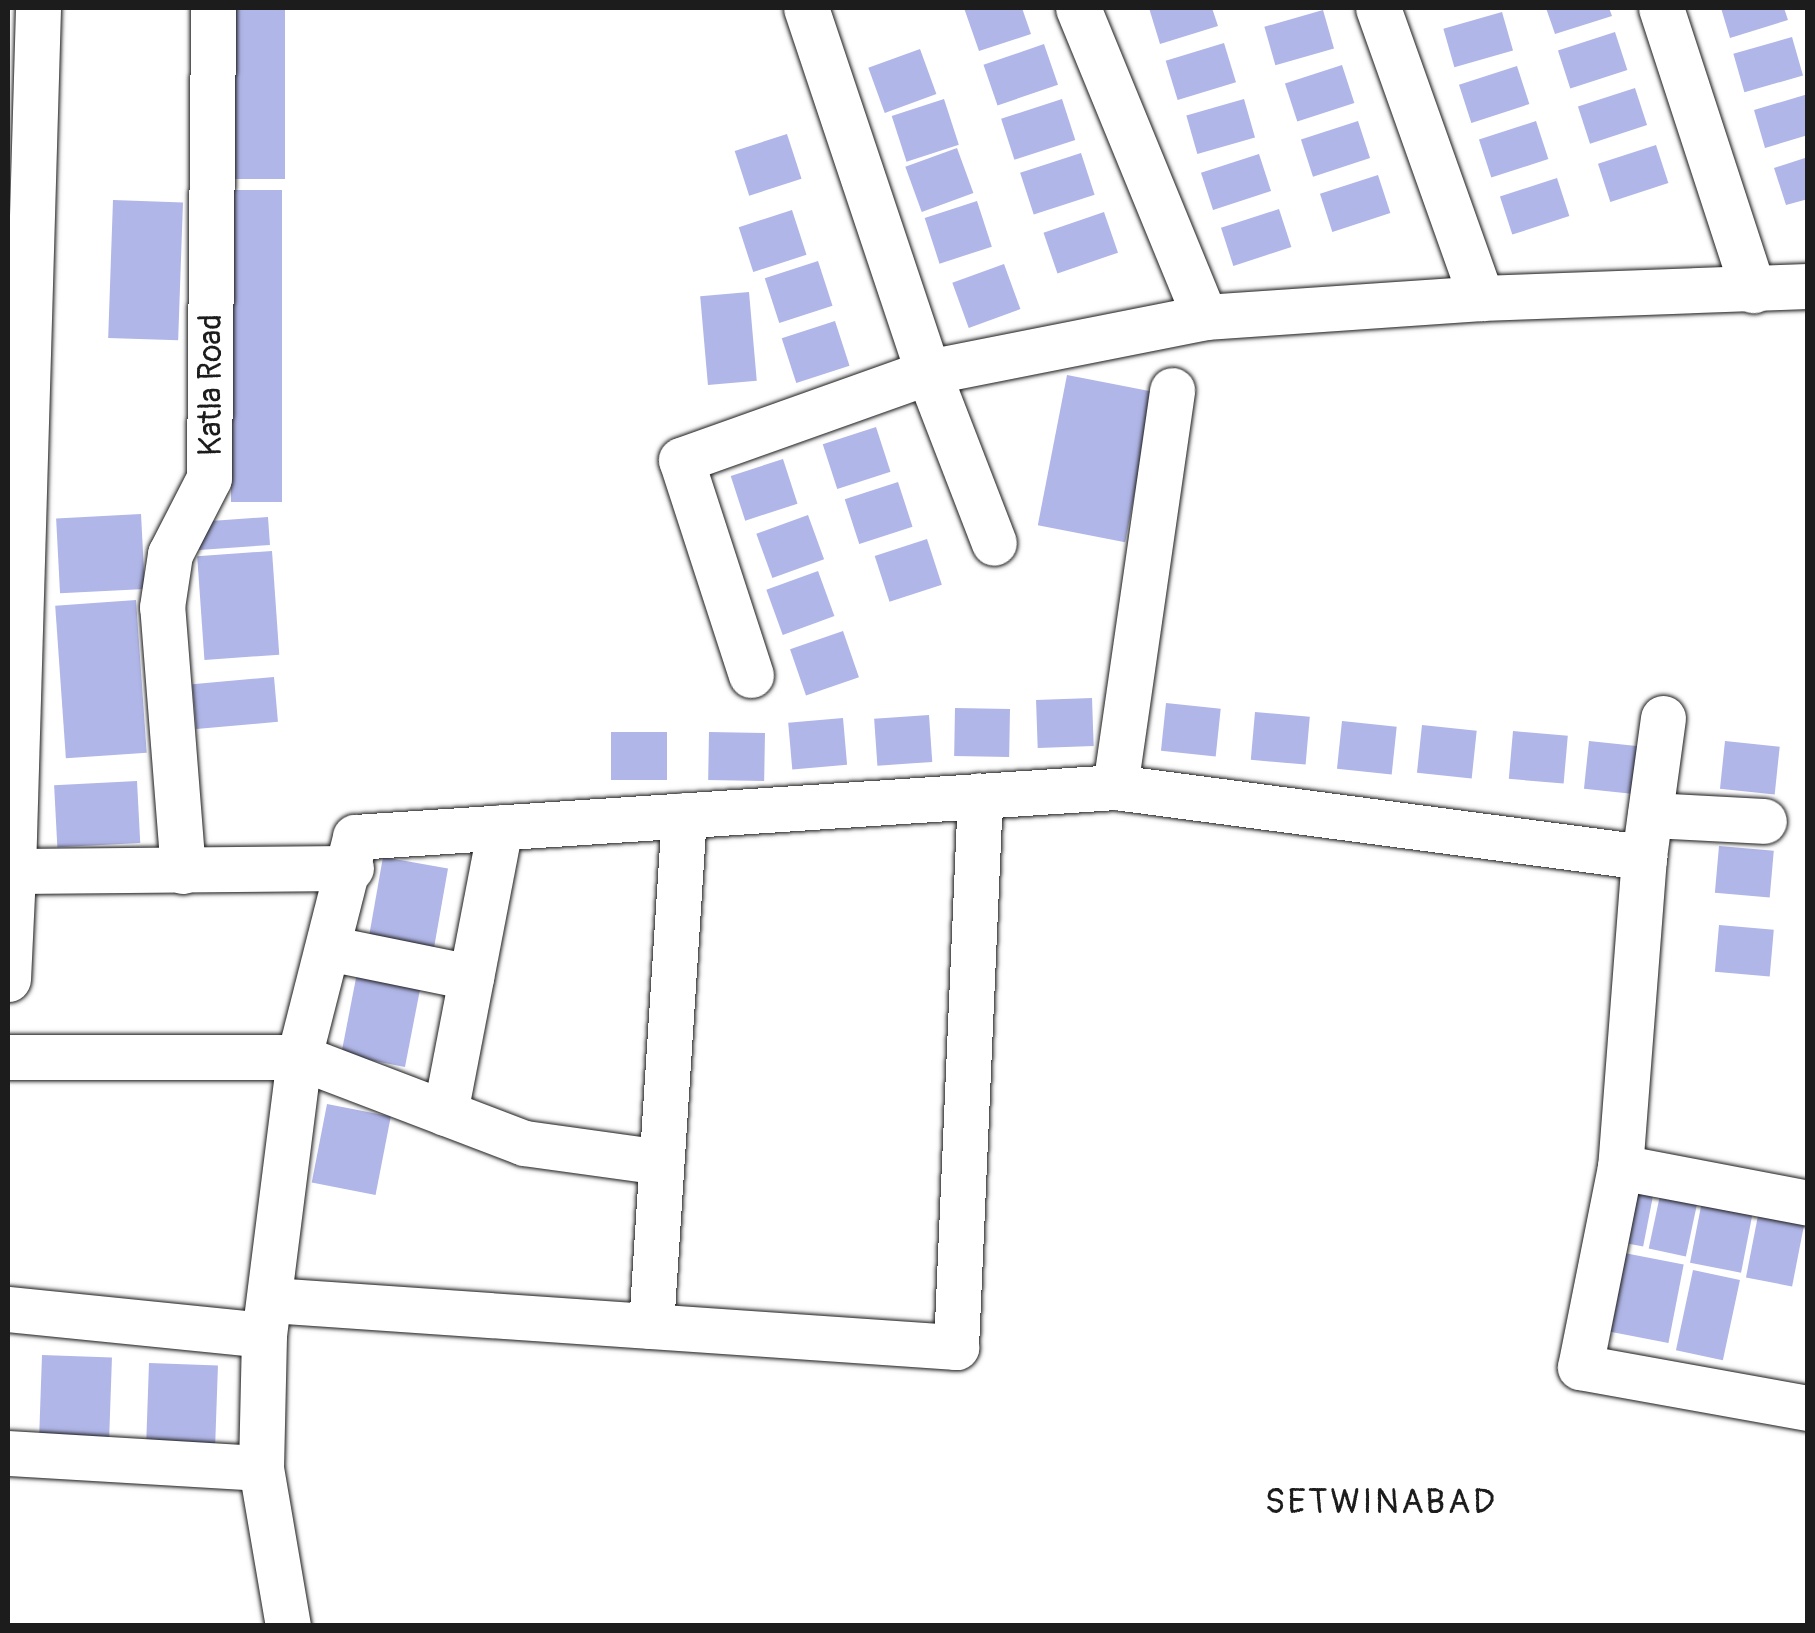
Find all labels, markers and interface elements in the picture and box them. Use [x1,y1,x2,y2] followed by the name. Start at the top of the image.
[192,314,230,456] street label: Katla Road
[1265,1481,1497,1523] district label: SETWINABAD

